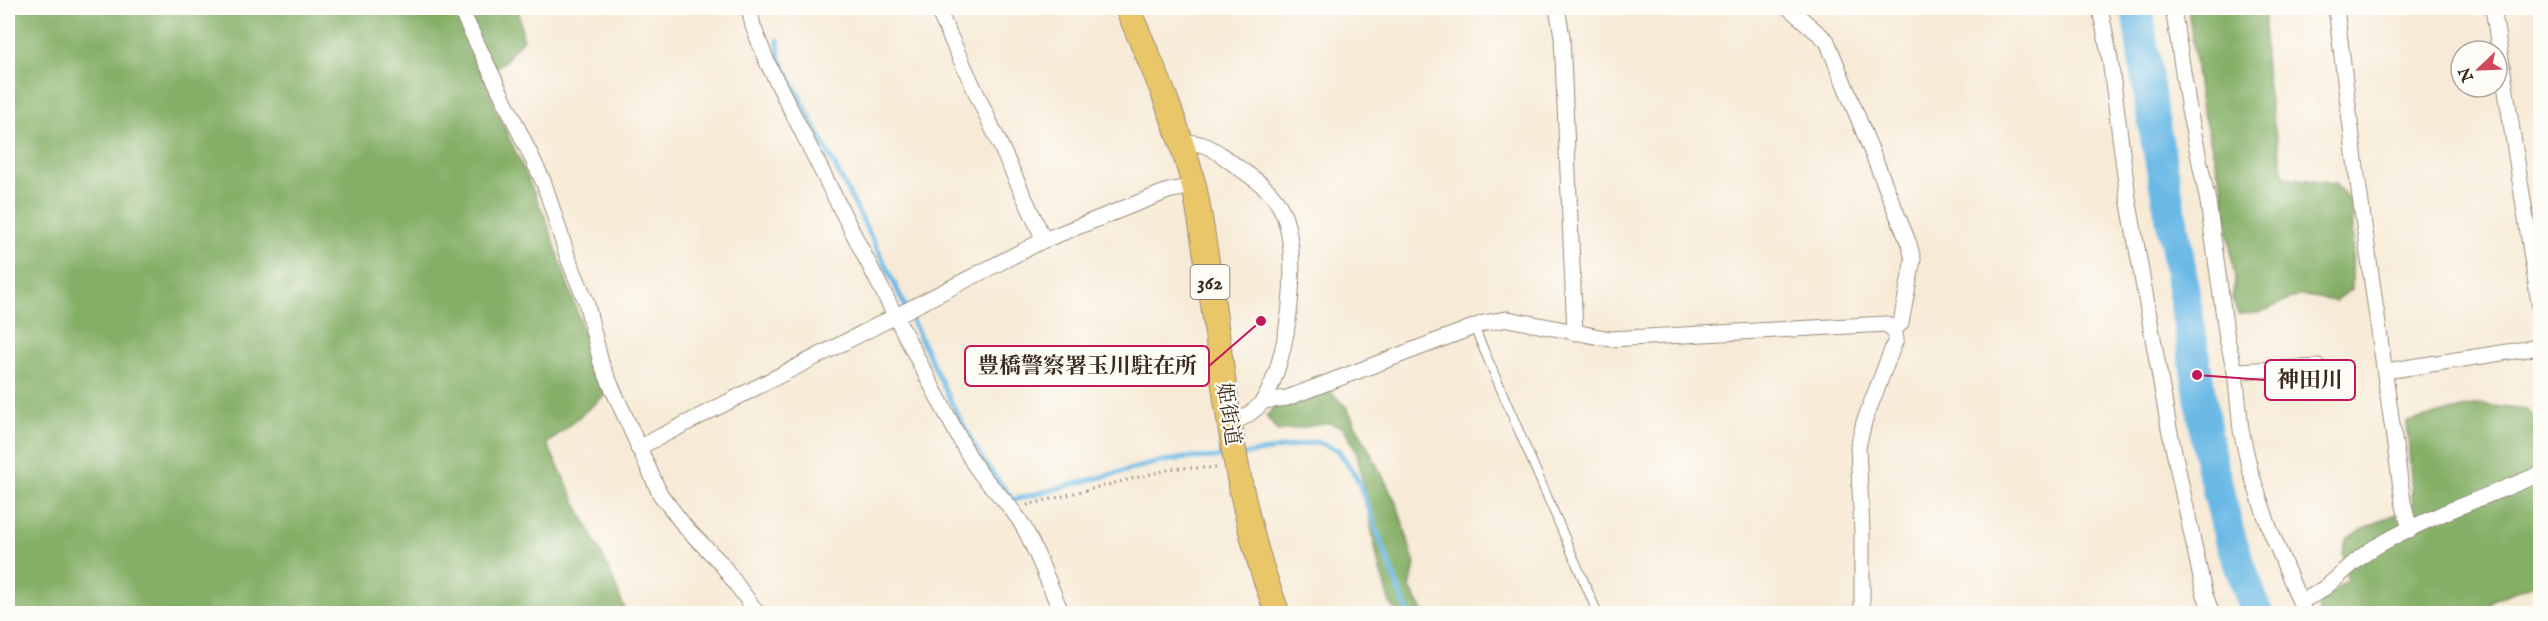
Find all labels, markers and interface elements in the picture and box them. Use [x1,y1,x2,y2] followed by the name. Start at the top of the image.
[2449,39,2509,99] north arrow
[2455,64,2479,85] text: N
[1190,265,1230,299] road number: 362
[965,346,1209,386] callout: 豊橋警察署玉川駐在所
[977,353,1197,381] text: 豊橋警察署玉川駐在所
[2265,360,2355,400] callout: 神田川
[2277,367,2343,395] text: 神田川
[1209,381,1246,447] street label: 姫街道

